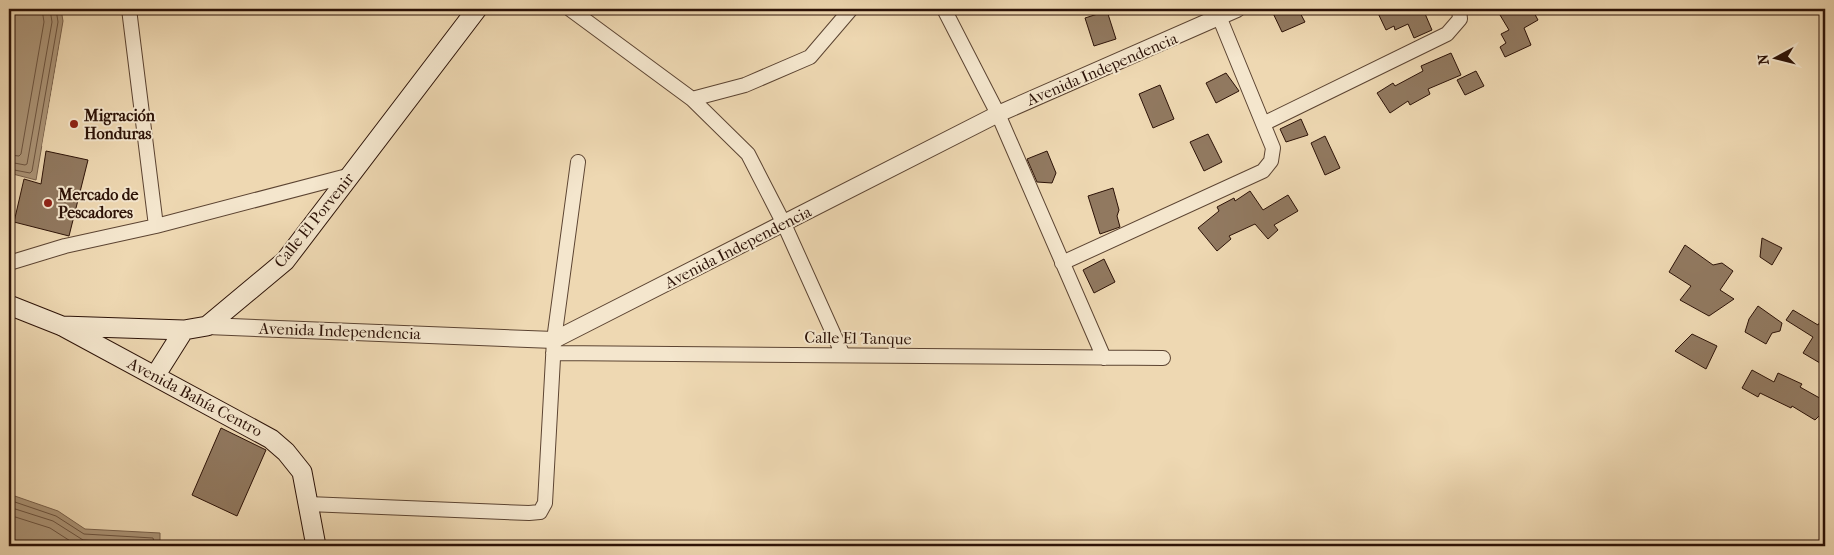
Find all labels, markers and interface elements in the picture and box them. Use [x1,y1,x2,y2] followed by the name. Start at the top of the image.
[1023,28,1181,110] street label: Avenida Independencia
[1752,32,1802,82] north arrow
[1754,53,1773,66] text: N
[83,106,156,143] place label: Migración Honduras
[68,118,80,130] marker: Migración Honduras
[270,169,358,271] street label: Calle El Porvenir
[57,185,139,222] place label: Mercado de Pescadores
[42,197,54,209] marker: Mercado de Pescadores
[661,201,815,293] street label: Avenida Independencia
[258,319,422,343] street label: Avenida Independencia
[804,328,912,348] street label: Calle El Tanque
[124,353,266,441] street label: Avenida Bahía Centro

